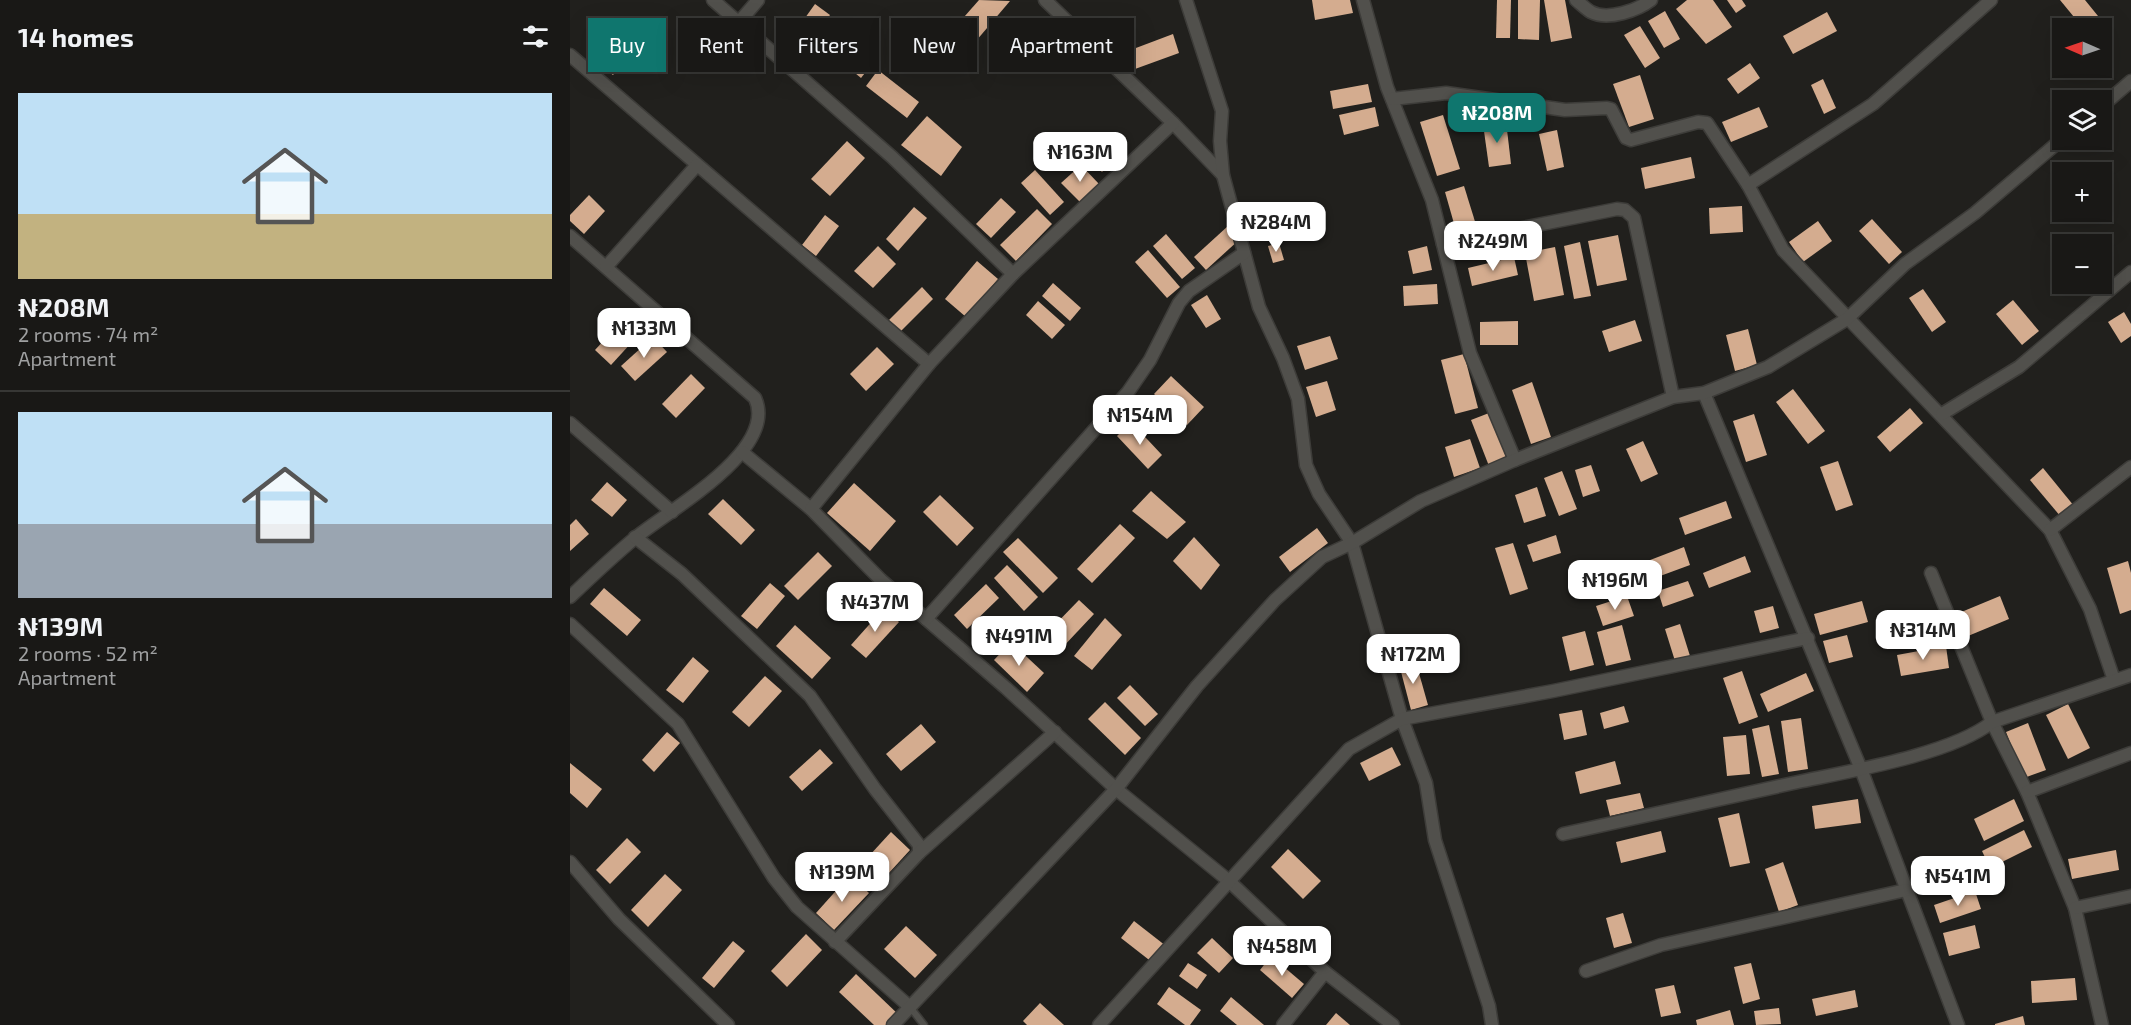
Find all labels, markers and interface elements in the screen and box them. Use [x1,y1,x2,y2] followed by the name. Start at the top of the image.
[588,18,666,72] chip: Buy
[678,18,764,72] chip: Rent
[776,18,879,72] chip: Filters
[891,18,977,72] chip: New
[989,18,1134,72] chip: Apartment
[2052,18,2112,78] north arrow
[2052,18,2112,294] map controls
[519,20,552,53] icon: filters
[18,21,134,52] text: 14 homes
[2052,90,2112,150] button: layers
[1455,93,1539,144] pin: ₦208M
[1462,100,1532,124] text: ₦208M
[231,132,339,240] icon: home
[1038,132,1122,183] pin: ₦163M
[1047,139,1113,163] text: ₦163M
[2052,162,2112,222] button: +
[1234,202,1318,253] pin: ₦284M
[1241,209,1311,233] text: ₦284M
[1451,221,1535,272] pin: ₦249M
[1458,228,1528,252] text: ₦249M
[2052,234,2112,294] button: −
[18,291,110,322] text: ₦208M
[602,308,686,359] pin: ₦133M
[611,315,677,339] text: ₦133M
[18,322,158,346] text: 2 rooms · 74 m²
[18,346,116,370] text: Apartment
[1098,395,1182,446] pin: ₦154M
[1107,402,1173,426] text: ₦154M
[231,451,339,559] icon: home
[1573,560,1657,611] pin: ₦196M
[1582,567,1648,591] text: ₦196M
[833,582,917,633] pin: ₦437M
[841,589,909,613] text: ₦437M
[18,610,103,641] text: ₦139M
[1881,610,1965,661] pin: ₦314M
[977,616,1061,667] pin: ₦491M
[1890,617,1956,641] text: ₦314M
[986,623,1052,647] text: ₦491M
[1371,634,1455,685] pin: ₦172M
[18,641,158,665] text: 2 rooms · 52 m²
[1381,641,1445,665] text: ₦172M
[18,665,116,689] text: Apartment
[800,852,884,903] pin: ₦139M
[1916,856,2000,907] pin: ₦541M
[809,859,875,883] text: ₦139M
[1925,863,1991,887] text: ₦541M
[1240,926,1324,977] pin: ₦458M
[1247,933,1317,957] text: ₦458M

